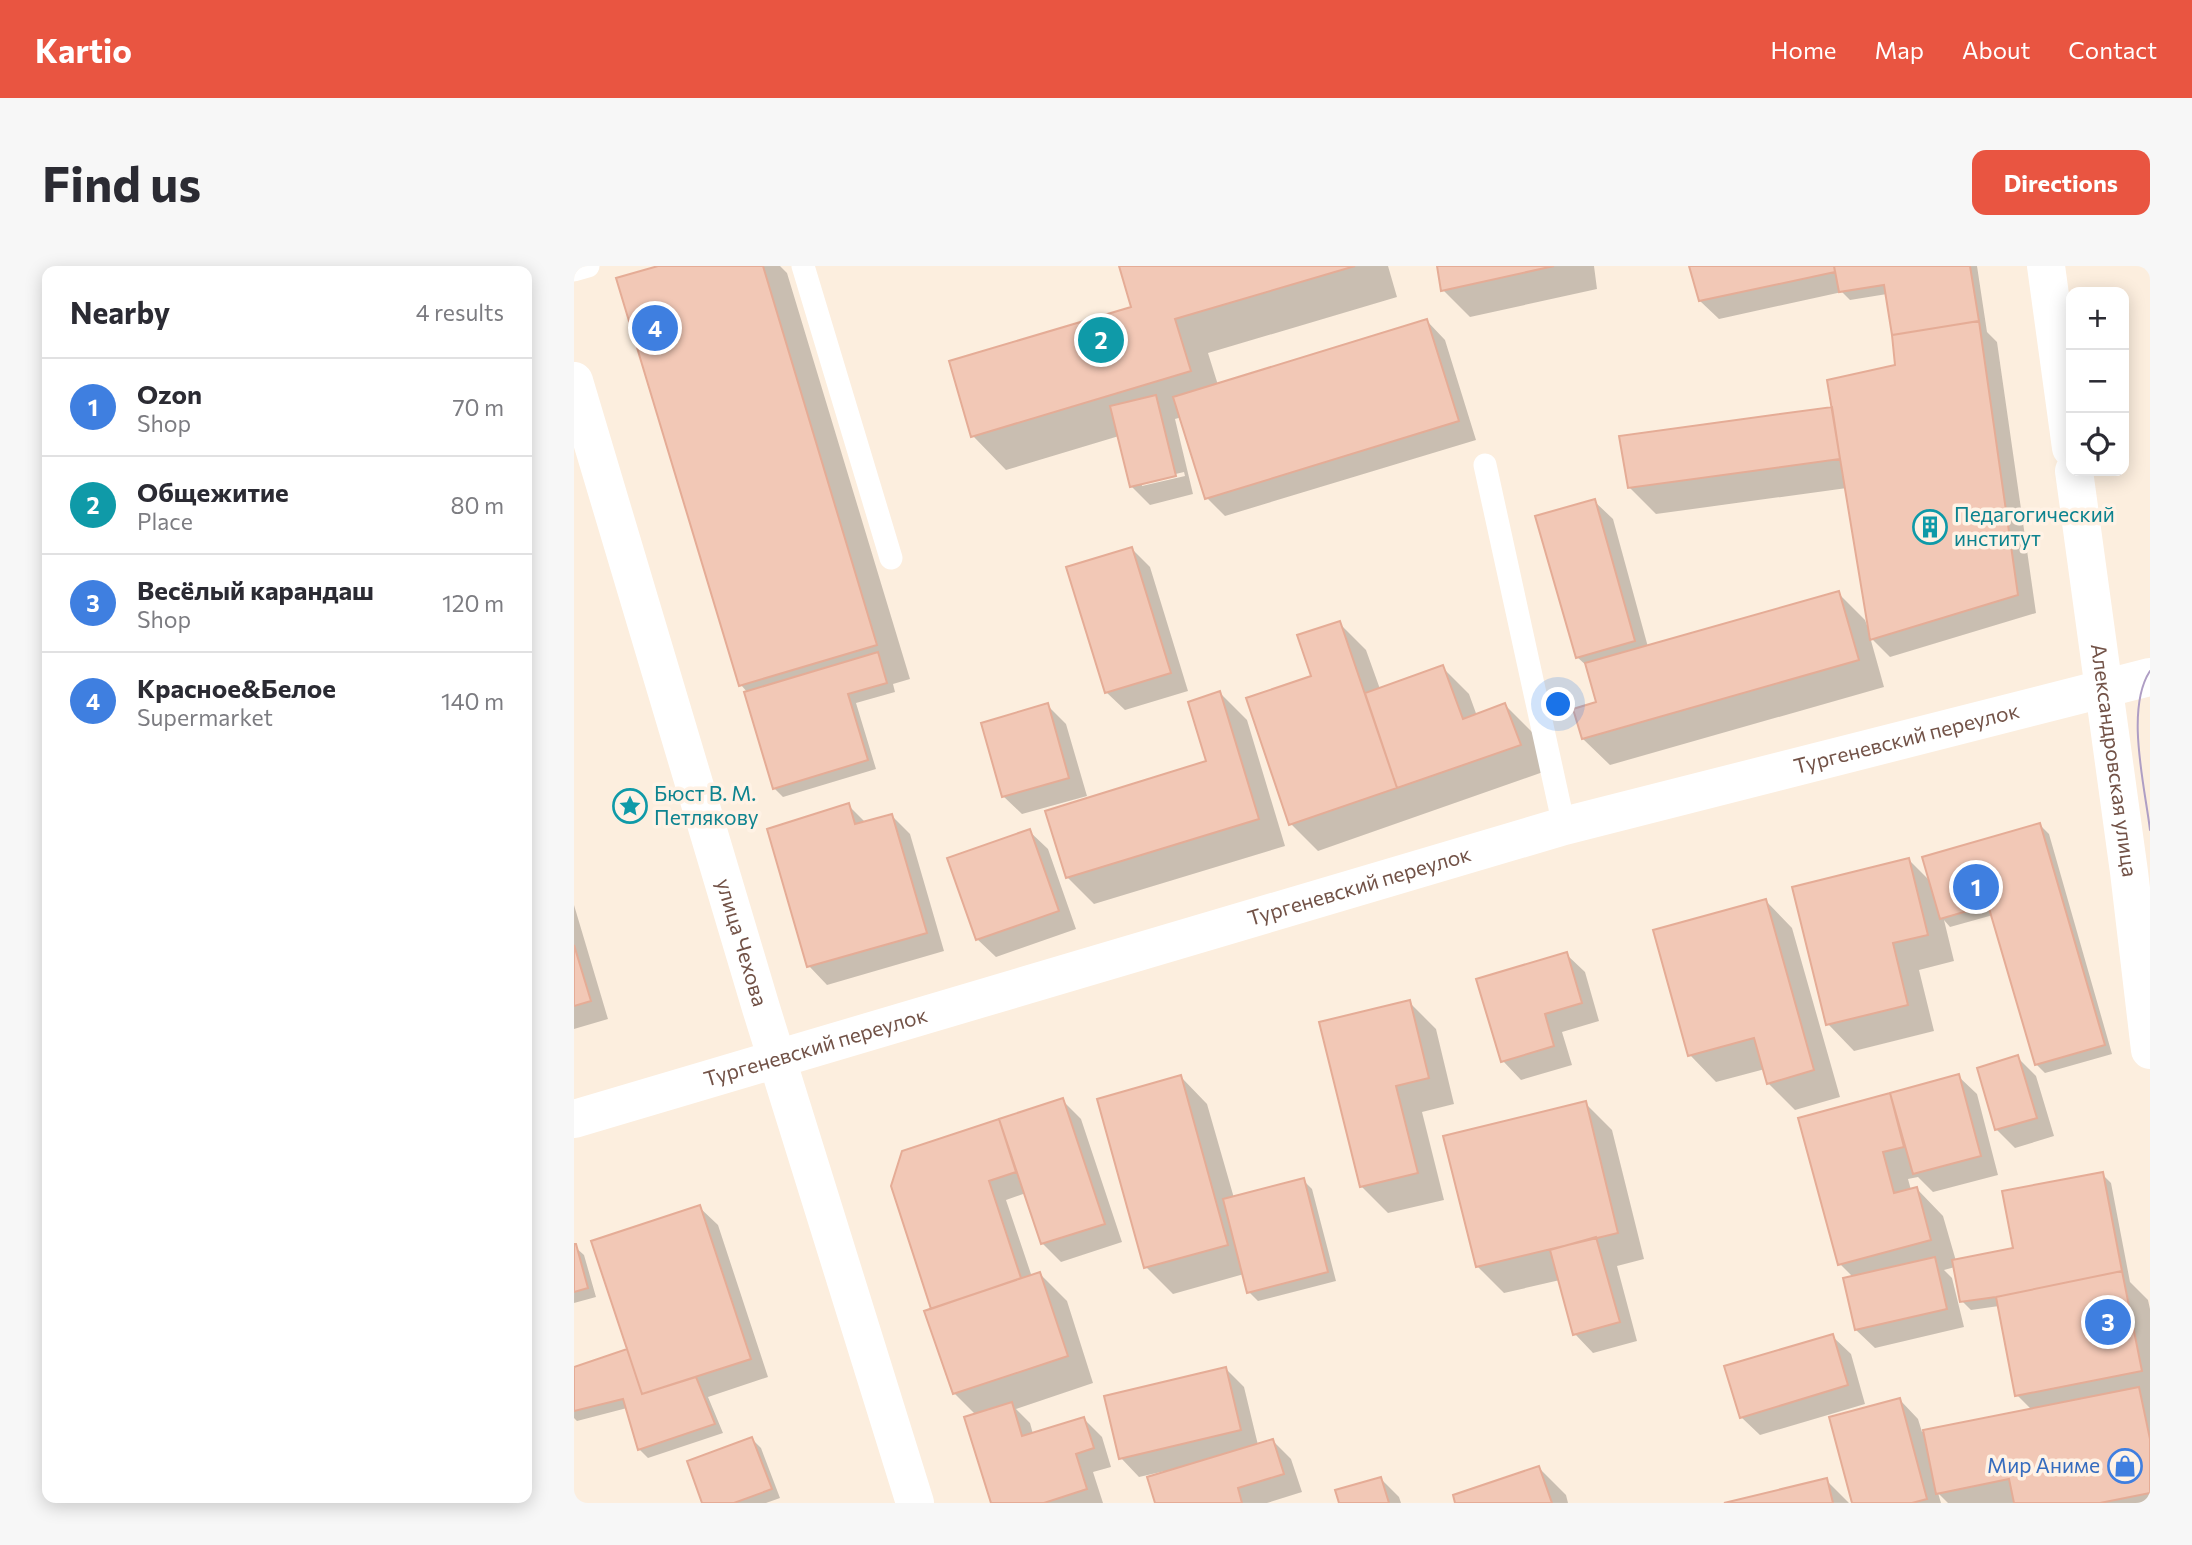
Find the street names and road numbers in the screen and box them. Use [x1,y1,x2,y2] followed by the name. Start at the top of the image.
[2087,642,2144,878] street label: Александровская улица
[1791,697,2022,778] street label: Тургеневский переулок
[1244,840,1474,930] street label: Тургеневский переулок
[712,875,774,1009] street label: улица Чехова
[701,1001,930,1091] street label: Тургеневский переулок

